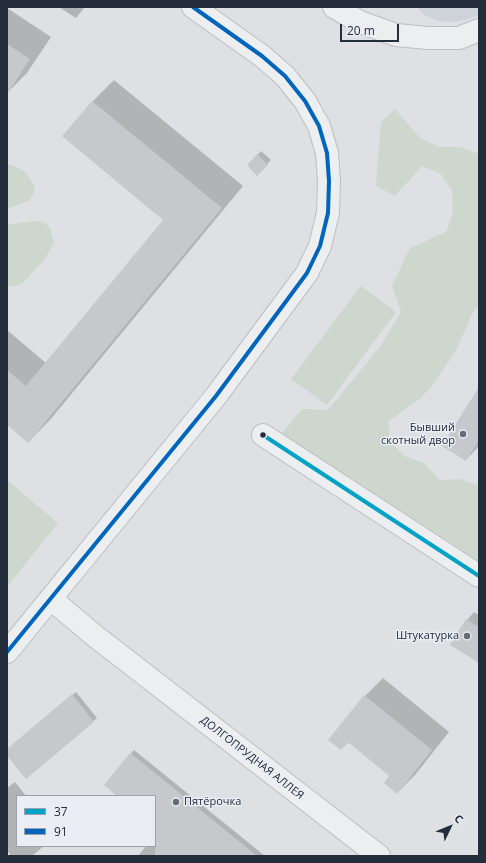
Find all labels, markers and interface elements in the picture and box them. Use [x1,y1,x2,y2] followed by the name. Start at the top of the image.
[342,16,401,42] scale bar
[347,22,375,39] text: 20 m
[381,421,455,447] place label: Бывший скотный двор
[458,429,468,439] marker: Бывший скотный двор
[258,430,268,440] unlabelled marker
[396,629,459,643] place label: Штукатурка
[462,631,472,641] marker: Штукатурка
[198,714,306,802] street label: ДОЛГОПРУДНАЯ АЛЛЕЯ
[16,795,156,847] legend
[184,795,241,809] place label: Пятёрочка
[171,797,181,807] marker: Пятёрочка
[54,803,68,820] text: 37
[430,807,470,847] north arrow
[451,811,467,826] text: С
[54,823,68,840] text: 91

